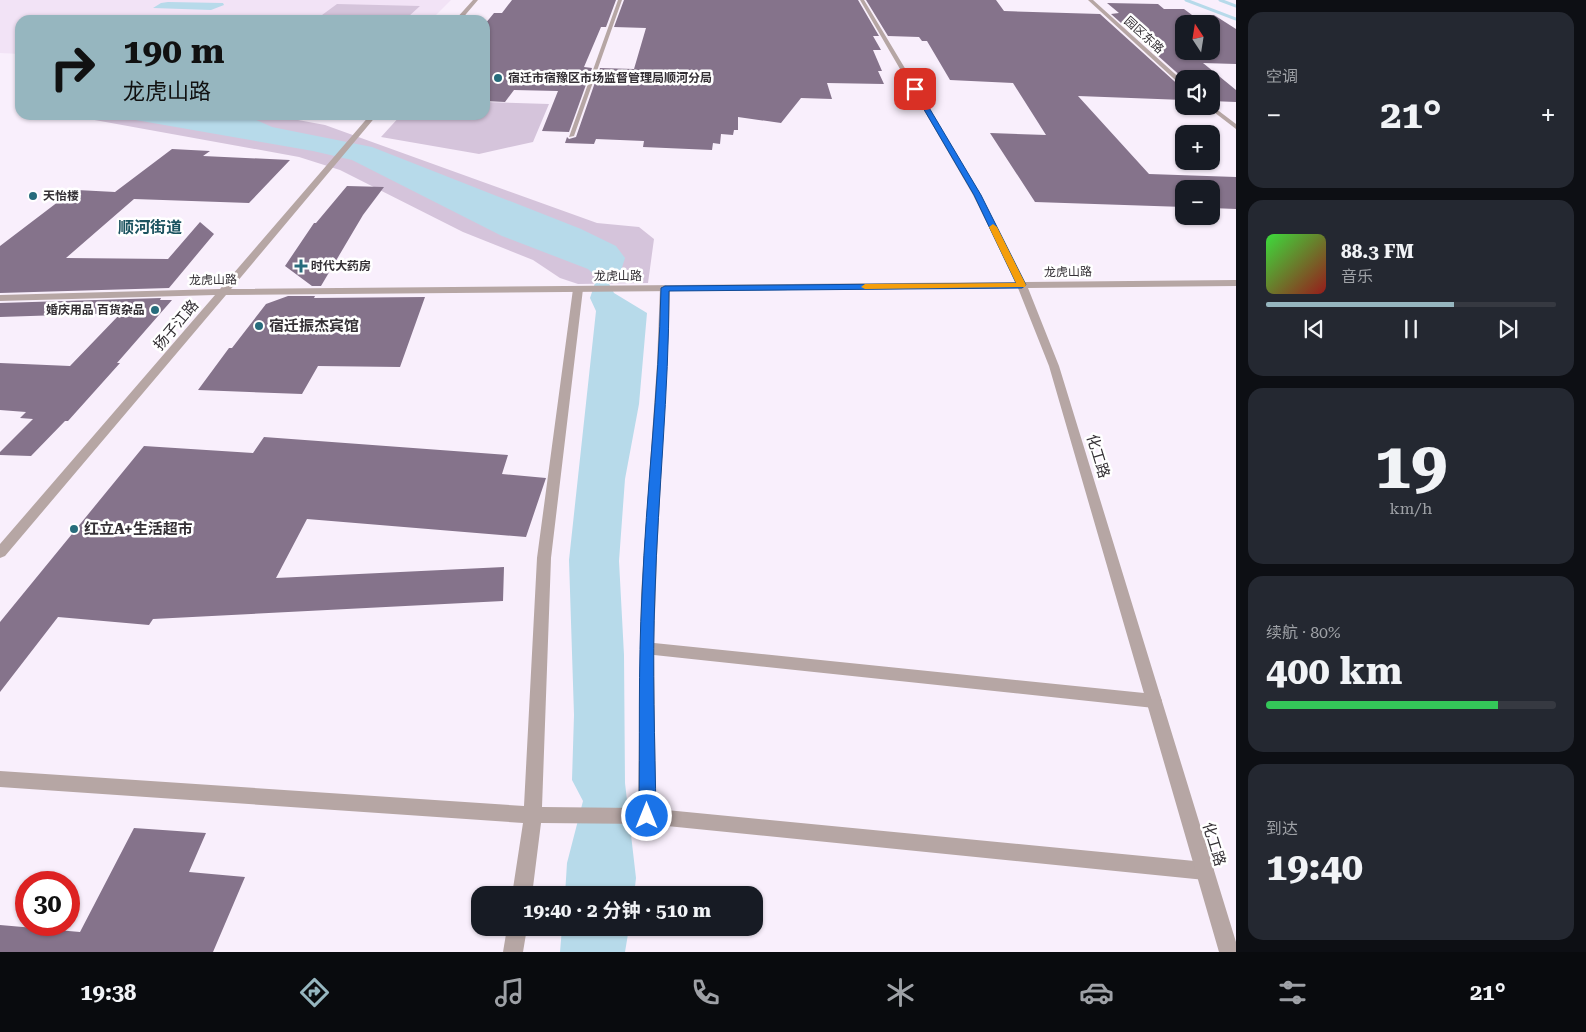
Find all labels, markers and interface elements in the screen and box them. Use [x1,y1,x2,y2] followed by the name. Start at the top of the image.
[1121,14,1167,56] street label: 园区东路
[1175,15,1220,60] north arrow
[1175,15,1220,225] map controls
[123,31,224,72] text: 190 m
[40,35,105,100] icon: right
[1266,67,1298,86] text: 空调
[894,68,936,110] pin
[1175,70,1220,115] button: sound
[508,71,712,85] place label: 宿迁市宿豫区市场监督管理局顺河分局
[492,72,504,84] marker: 宿迁市宿豫区市场监督管理局顺河分局
[901,75,929,103] icon: arrive
[123,79,211,104] text: 龙虎山路
[1380,93,1442,137] text: 21°
[1266,99,1282,132] text: −
[1540,99,1556,132] text: +
[1175,125,1220,170] button: +
[1175,180,1220,225] button: −
[43,189,79,203] place label: 天怡楼
[27,190,39,202] marker: 天怡楼
[118,218,182,237] district label: 顺河街道
[1341,240,1414,263] text: 88.3 FM
[311,259,371,273] place label: 时代大药房
[295,260,307,272] marker: 时代大药房
[1044,265,1092,279] street label: 龙虎山路
[1341,267,1373,286] text: 音乐
[594,269,642,283] street label: 龙虎山路
[189,273,237,287] street label: 龙虎山路
[150,296,202,354] street label: 扬子江路
[46,303,145,317] place label: 婚庆用品 百货杂品
[149,304,161,316] marker: 婚庆用品 百货杂品
[1300,315,1328,343] icon: previous
[1397,315,1425,343] icon: pause
[1494,315,1522,343] icon: next
[269,317,359,335] place label: 宿迁振杰宾馆
[253,320,265,332] marker: 宿迁振杰宾馆
[1375,428,1447,504] text: 19
[1083,432,1113,480] street label: 化工路
[1390,499,1432,518] text: km/h
[84,520,193,538] place label: 红立A+生活超市
[68,523,80,535] marker: 红立A+生活超市
[1266,623,1341,642] text: 续航 · 80%
[1266,649,1402,693] text: 400 km
[620,789,672,841] position arrow
[1266,819,1298,838] text: 到达
[1199,820,1229,868] street label: 化工路
[1266,845,1363,889] text: 19:40
[15,871,80,936] speed limit sign: 30
[523,899,711,922] text: 19:40 · 2 分钟 · 510 m
[297,975,332,1010] icon: directions
[492,975,527,1010] icon: music
[688,975,723,1010] icon: phone
[883,975,918,1010] icon: climate
[1079,975,1114,1010] icon: car
[1275,975,1310,1010] icon: filters
[80,980,136,1005] text: 19:38
[1470,980,1506,1005] text: 21°

